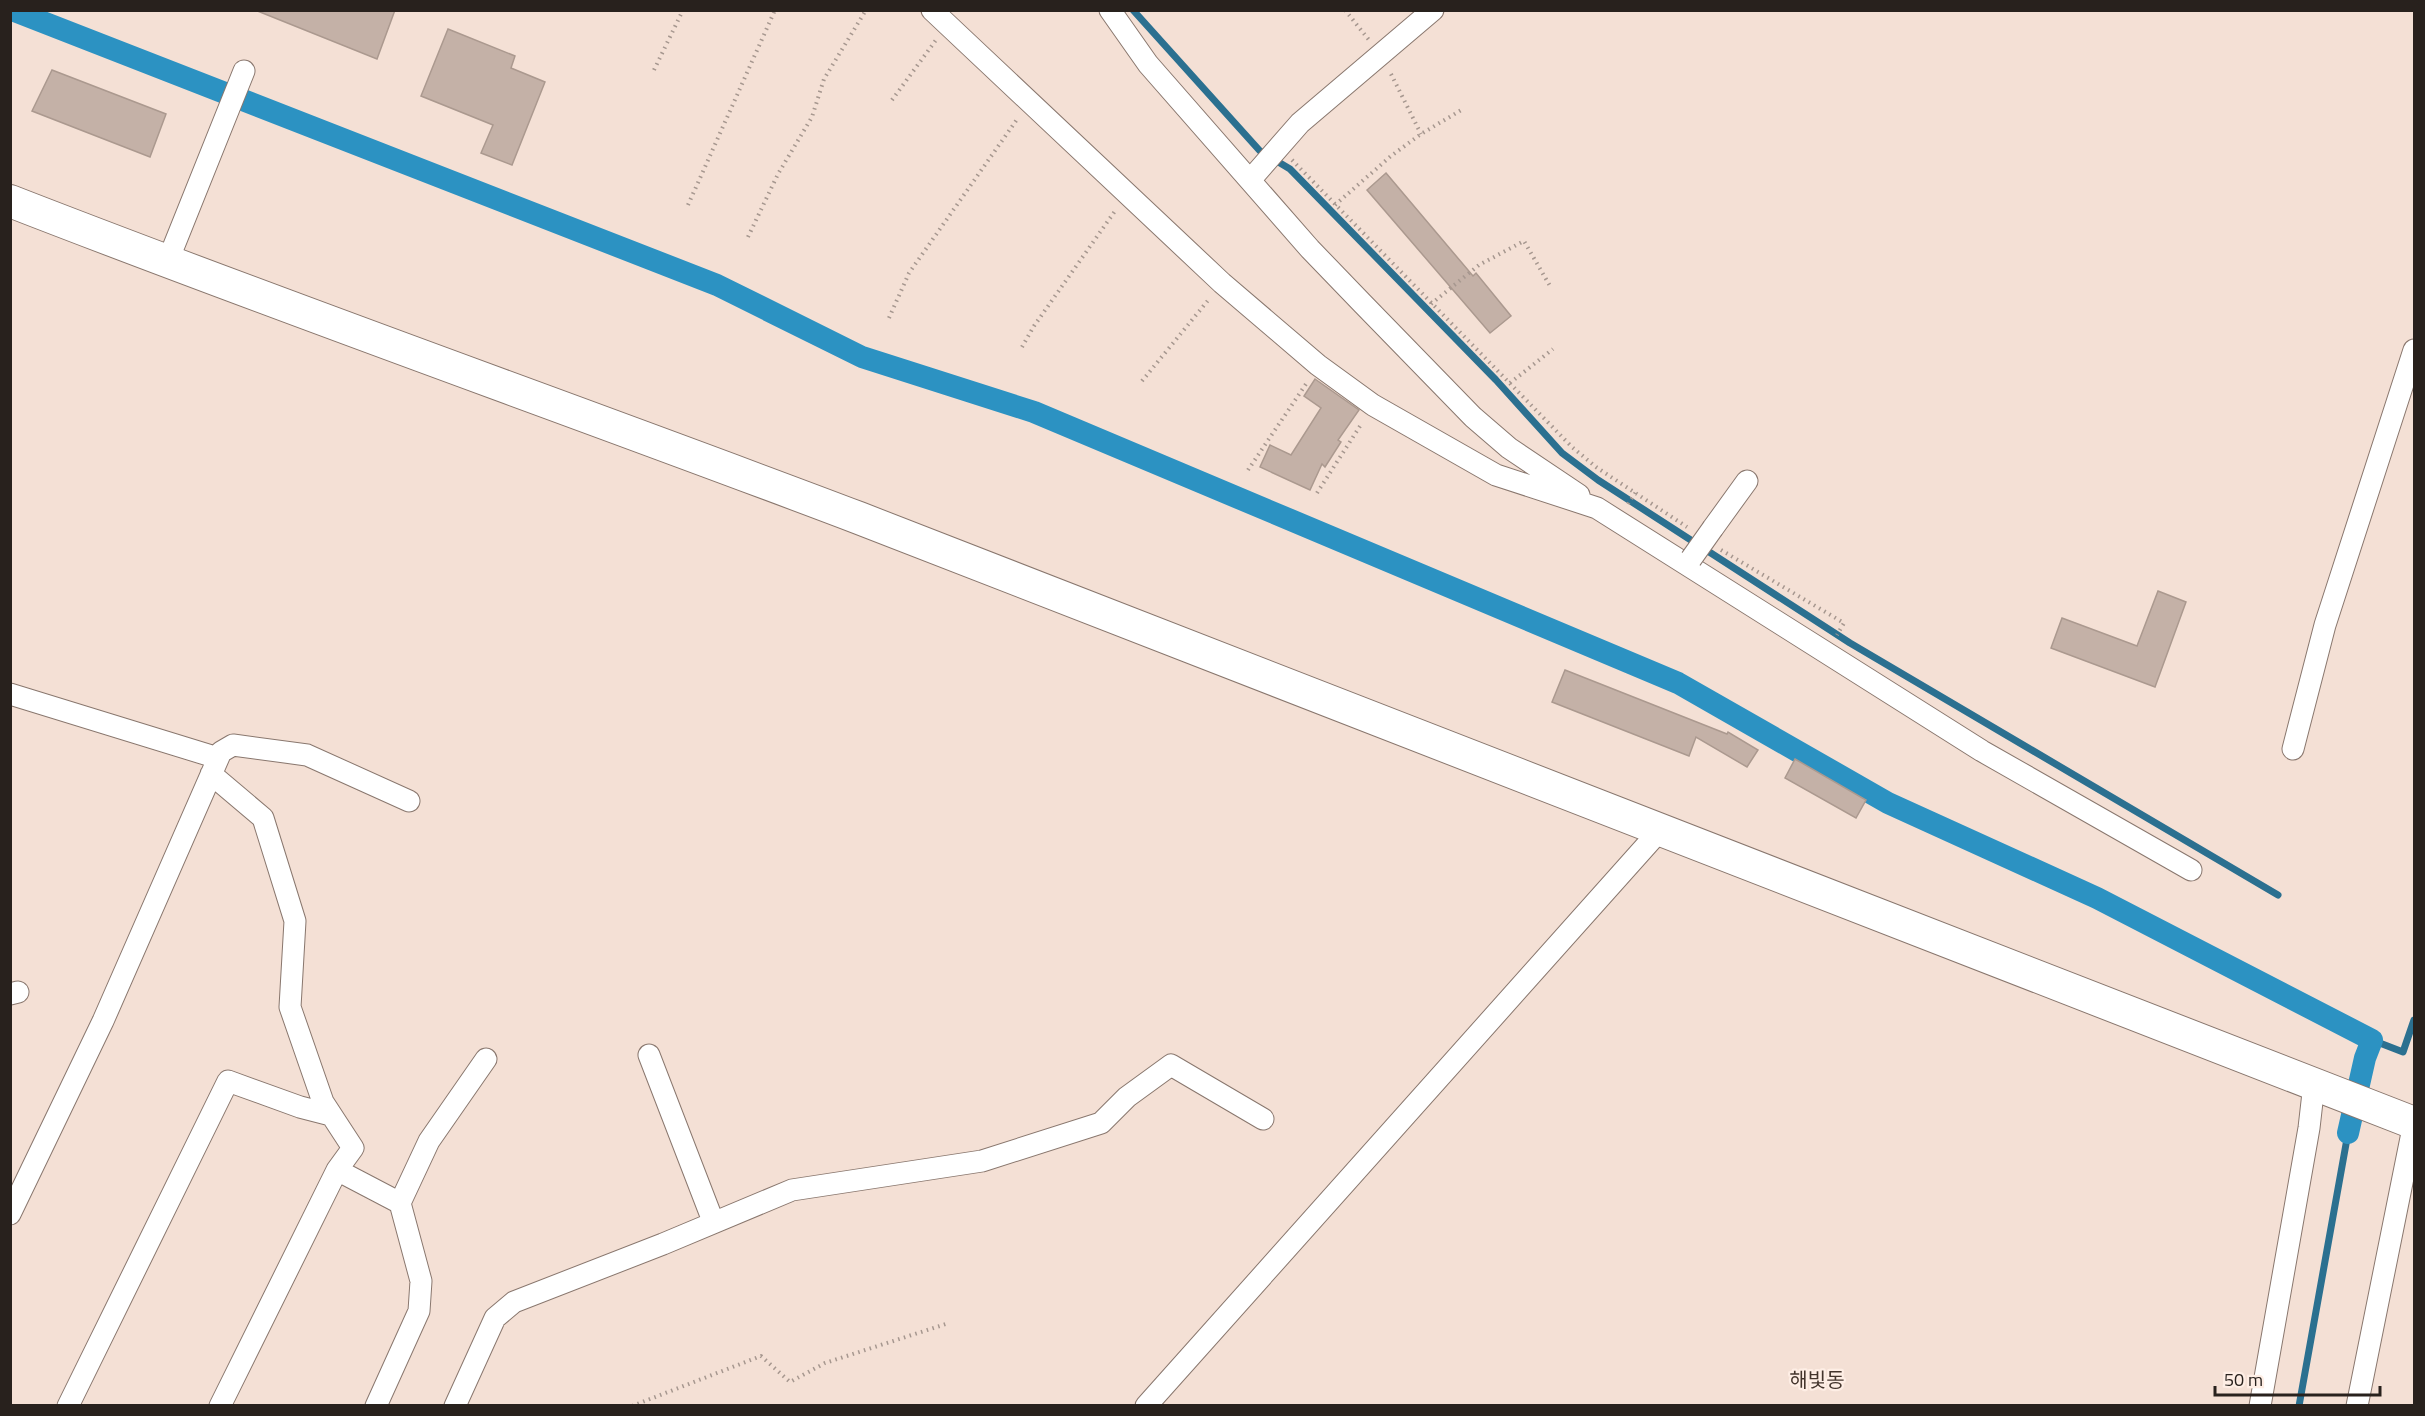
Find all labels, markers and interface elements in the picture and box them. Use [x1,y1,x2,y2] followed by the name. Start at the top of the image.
[2215,1359,2380,1397] scale bar
[1789,1364,1845,1395] district label: 해빛동
[2224,1366,2263,1393] text: 50 m

